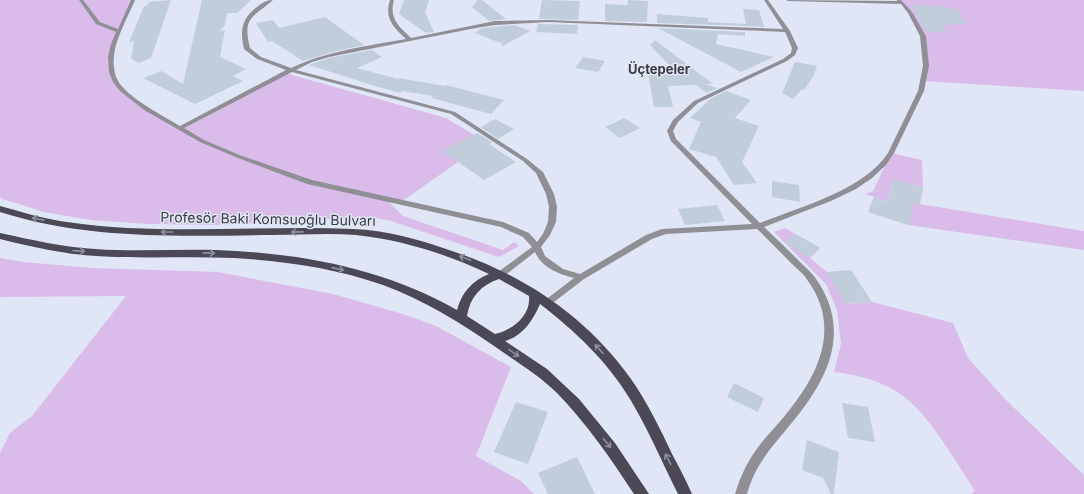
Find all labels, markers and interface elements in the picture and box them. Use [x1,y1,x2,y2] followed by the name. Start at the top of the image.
[628,61,691,77] district label: Üçtepeler
[160,208,376,229] street label: Profesör Baki Komsuoğlu Bulvarı
[31,215,44,223] one-way arrow
[161,228,174,236] one-way arrow
[291,228,304,236] one-way arrow
[72,248,85,255] one-way arrow
[202,250,215,257] one-way arrow
[460,254,472,262] one-way arrow
[331,266,344,274] one-way arrow
[595,344,604,354] one-way arrow
[508,349,519,357] one-way arrow
[602,437,611,448] one-way arrow
[663,453,671,465] one-way arrow

